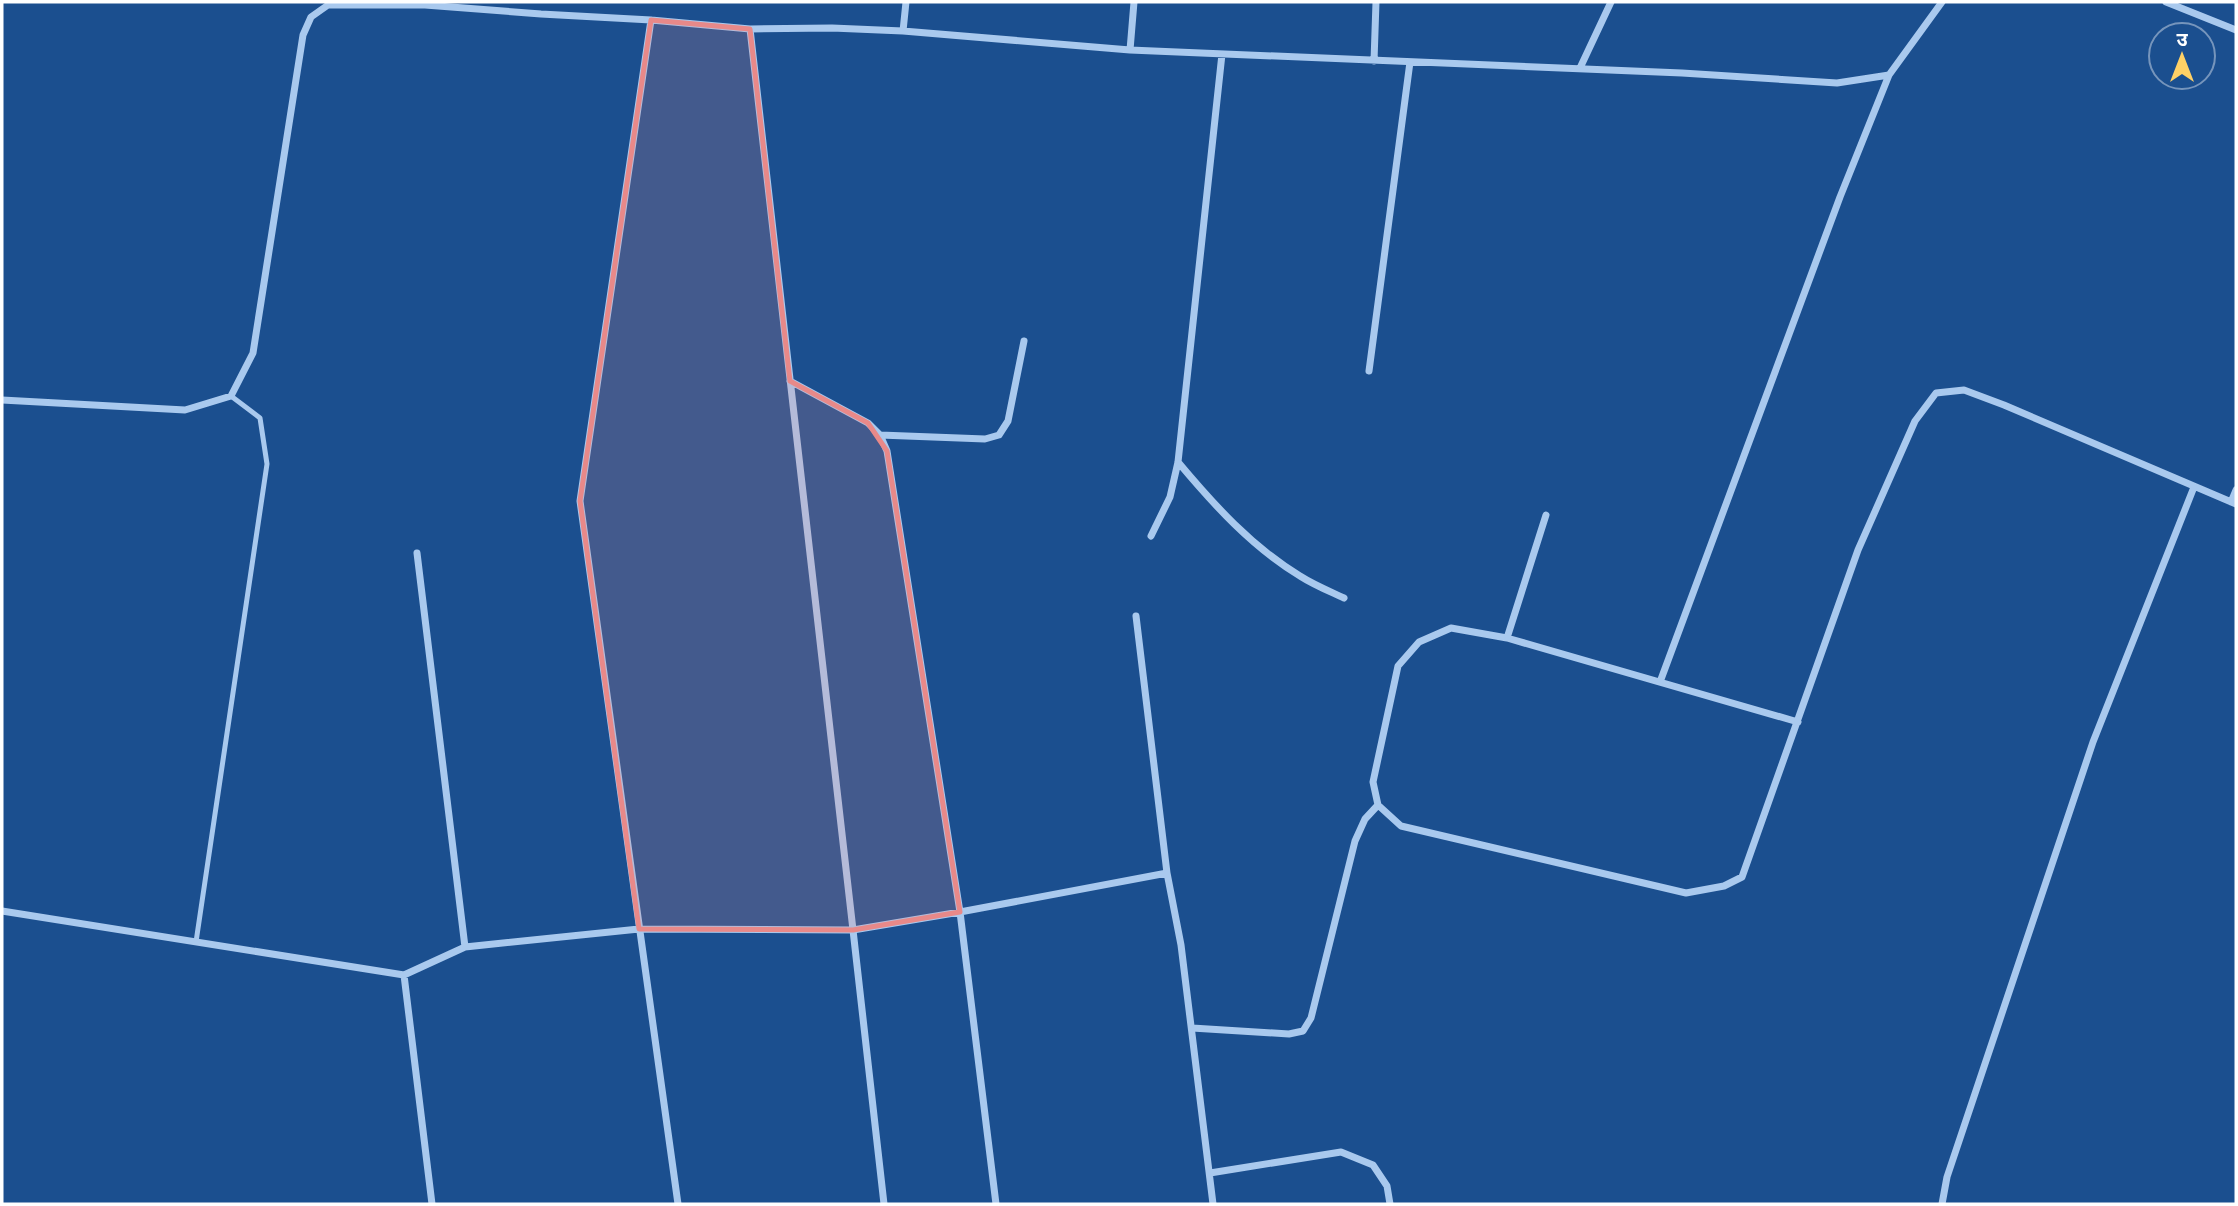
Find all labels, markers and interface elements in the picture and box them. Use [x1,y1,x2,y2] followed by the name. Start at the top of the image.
[2147,21,2217,91] north arrow
[2176,28,2188,50] text: उ

